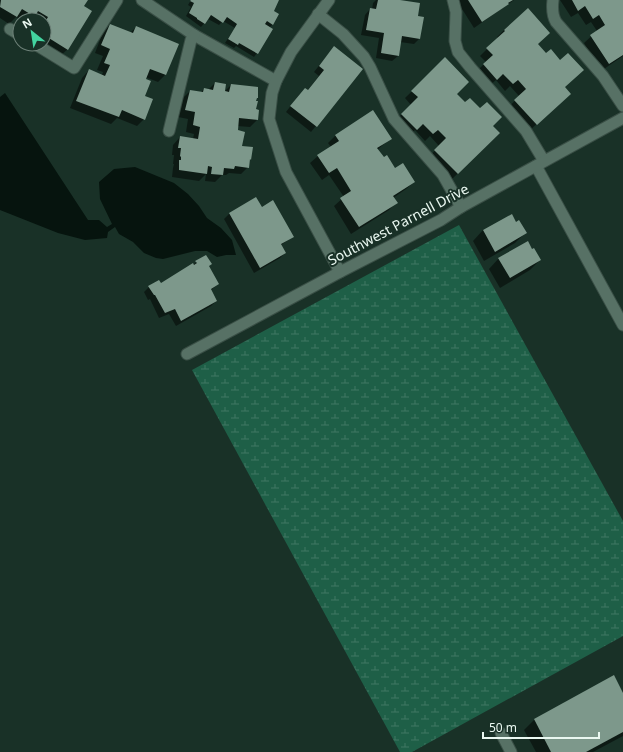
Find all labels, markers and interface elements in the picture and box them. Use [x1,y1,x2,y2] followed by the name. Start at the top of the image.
[12,12,52,52] north arrow
[19,14,34,32] text: N
[324,179,472,269] street label: Southwest Parnell Drive
[483,714,599,740] scale bar
[489,719,517,736] text: 50 m

